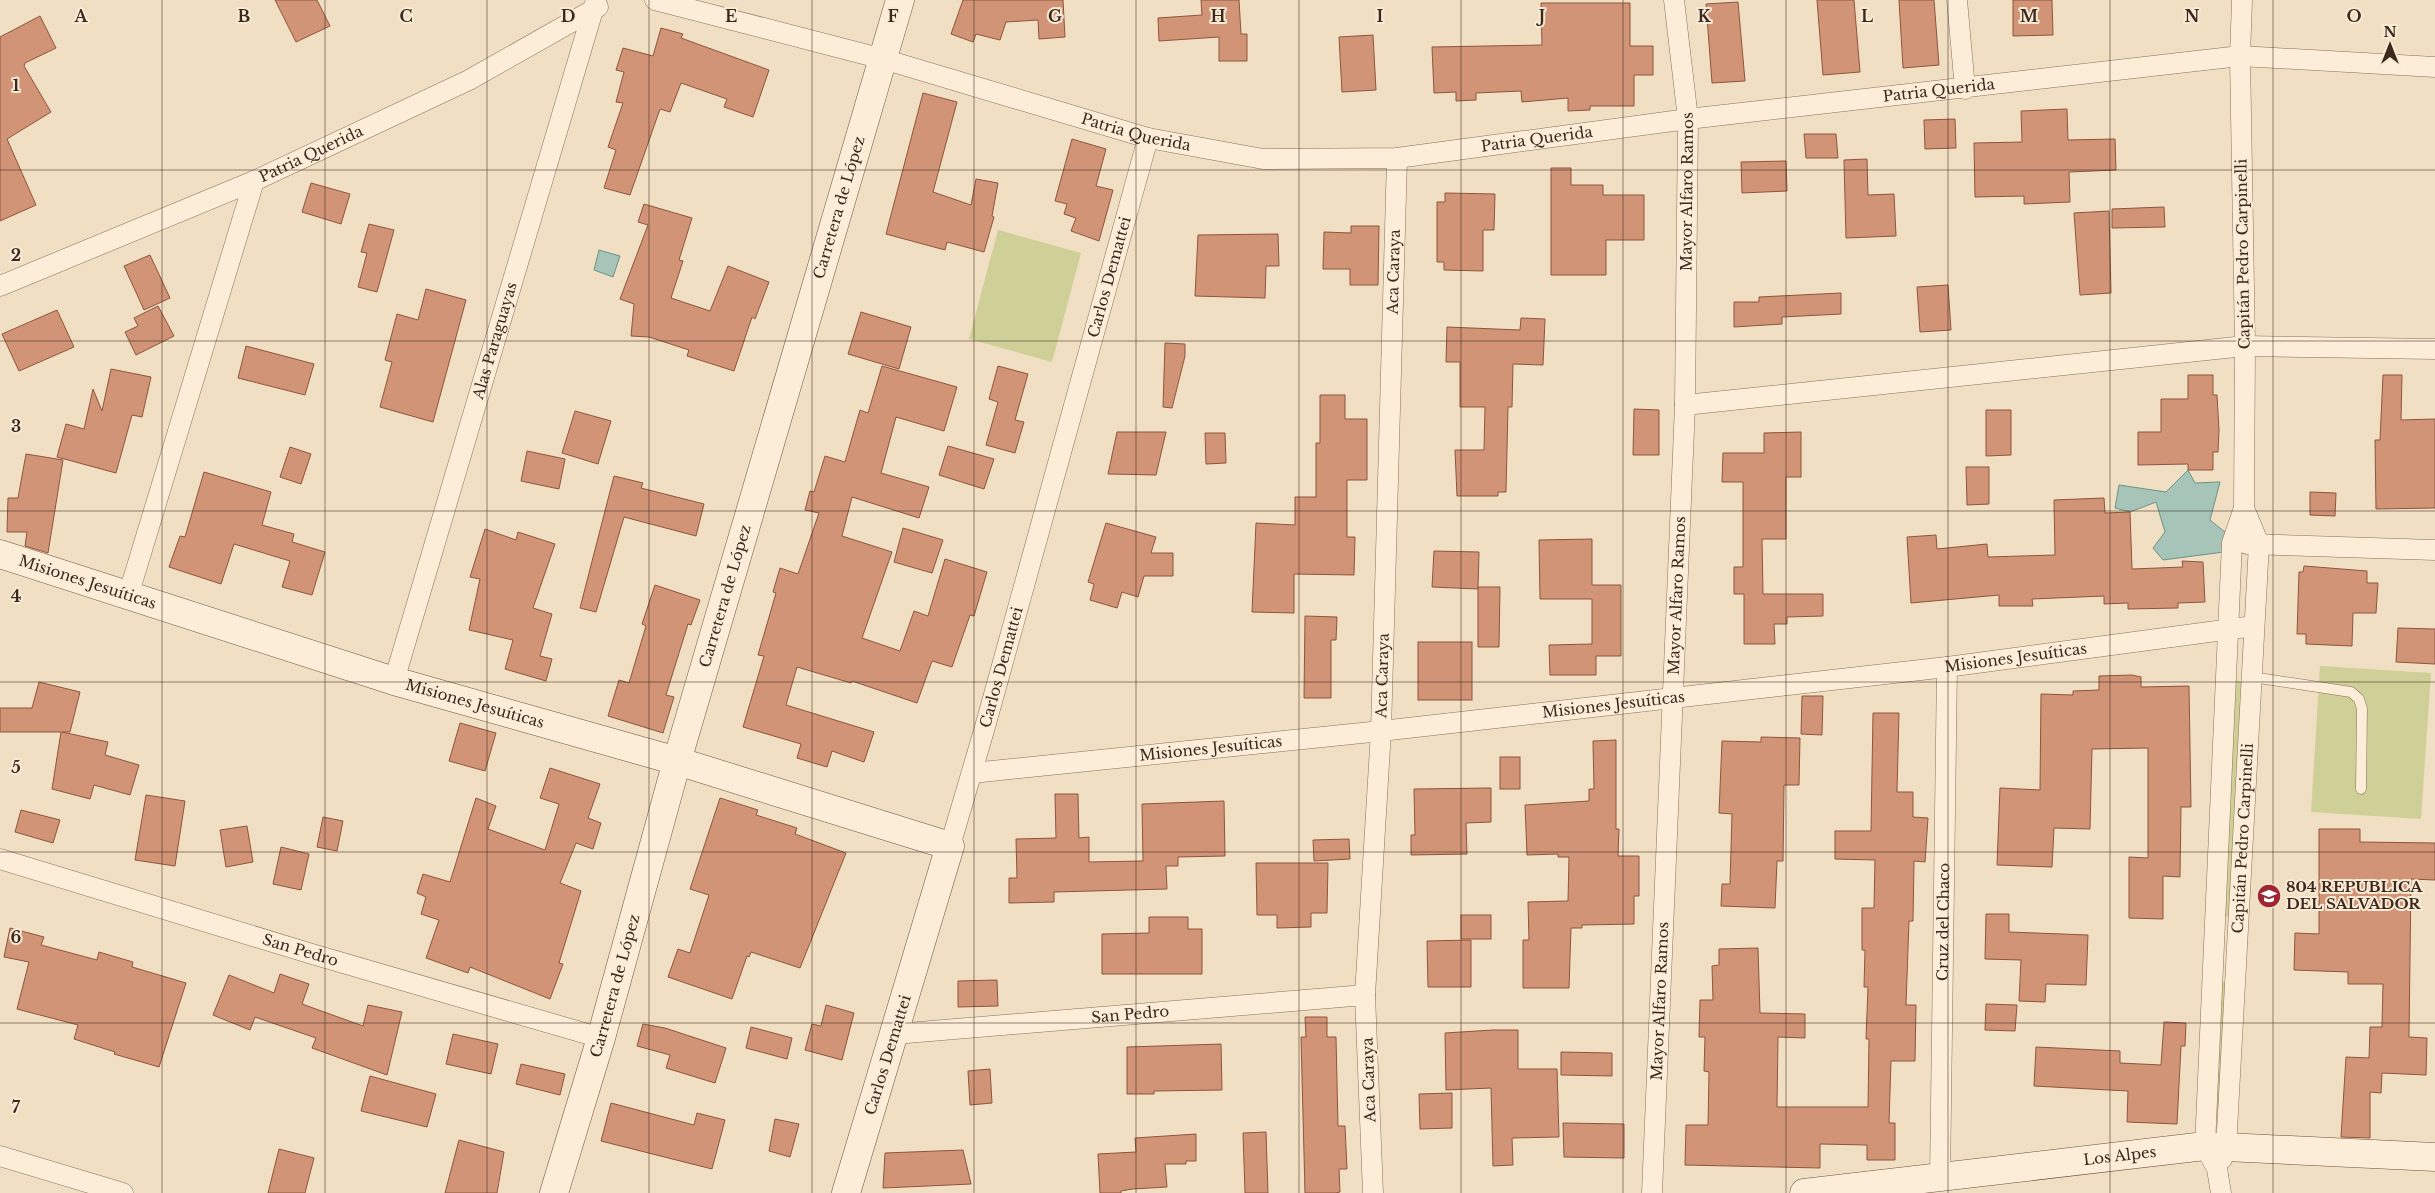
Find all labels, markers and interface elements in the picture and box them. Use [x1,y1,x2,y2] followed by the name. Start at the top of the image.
[74,6,89,26] text: A
[238,6,251,26] text: B
[399,6,413,26] text: C
[561,6,575,26] text: D
[725,6,737,26] text: E
[887,6,899,26] text: F
[1048,6,1062,26] text: G
[1210,6,1226,26] text: H
[1377,6,1384,26] text: I
[1536,6,1545,26] text: J
[1697,6,1711,26] text: K
[1861,6,1873,26] text: L
[2020,6,2038,26] text: M
[2184,6,2200,26] text: N
[2346,6,2362,26] text: O
[2365,20,2415,70] north arrow
[2383,23,2397,41] text: N
[1882,74,1996,106] street label: Patria Querida
[13,75,20,95] text: 1
[1079,109,1193,155] street label: Patria Querida
[1676,111,1697,271] street label: Mayor Alfaro Ramos
[256,121,367,186] street label: Patria Querida
[1480,122,1594,156] street label: Patria Querida
[809,134,869,281] street label: Carretera de López
[2231,159,2254,349] street label: Capitán Pedro Carpinelli
[1083,214,1135,339] street label: Carlos Demattei
[1383,228,1404,316] street label: Aca Caraya
[11,245,21,265] text: 2
[468,279,521,402] street label: Alas Paraguayas
[11,416,21,436] text: 3
[1664,516,1689,675] street label: Mayor Alfaro Ramos
[695,522,755,670] street label: Carretera de López
[17,551,159,613] street label: Misiones Jesuíticas
[11,586,21,606] text: 4
[975,605,1027,730] street label: Carlos Demattei
[1371,632,1393,719] street label: Aca Caraya
[1943,638,2088,676] street label: Misiones Jesuíticas
[403,675,547,732] street label: Misiones Jesuíticas
[1541,687,1686,722] street label: Misiones Jesuíticas
[1138,731,1283,765] street label: Misiones Jesuíticas
[2228,742,2257,934] street label: Capitán Pedro Carpinelli
[11,757,21,777] text: 5
[1933,863,1953,981] street label: Cruz del Chaco
[2286,877,2423,913] place label: 804 REPUBLICA DEL SALVADOR
[2256,883,2282,909] school or university icon: 804 REPUBLICA DEL SALVADOR
[586,912,644,1060] street label: Carretera de López
[1647,921,1672,1081] street label: Mayor Alfaro Ramos
[11,927,22,947] text: 6
[260,930,341,970] street label: San Pedro
[860,992,915,1117] street label: Carlos Demattei
[1090,1001,1170,1027] street label: San Pedro
[1357,1036,1380,1124] street label: Aca Caraya
[12,1097,21,1117] text: 7
[2082,1142,2157,1169] street label: Los Alpes

